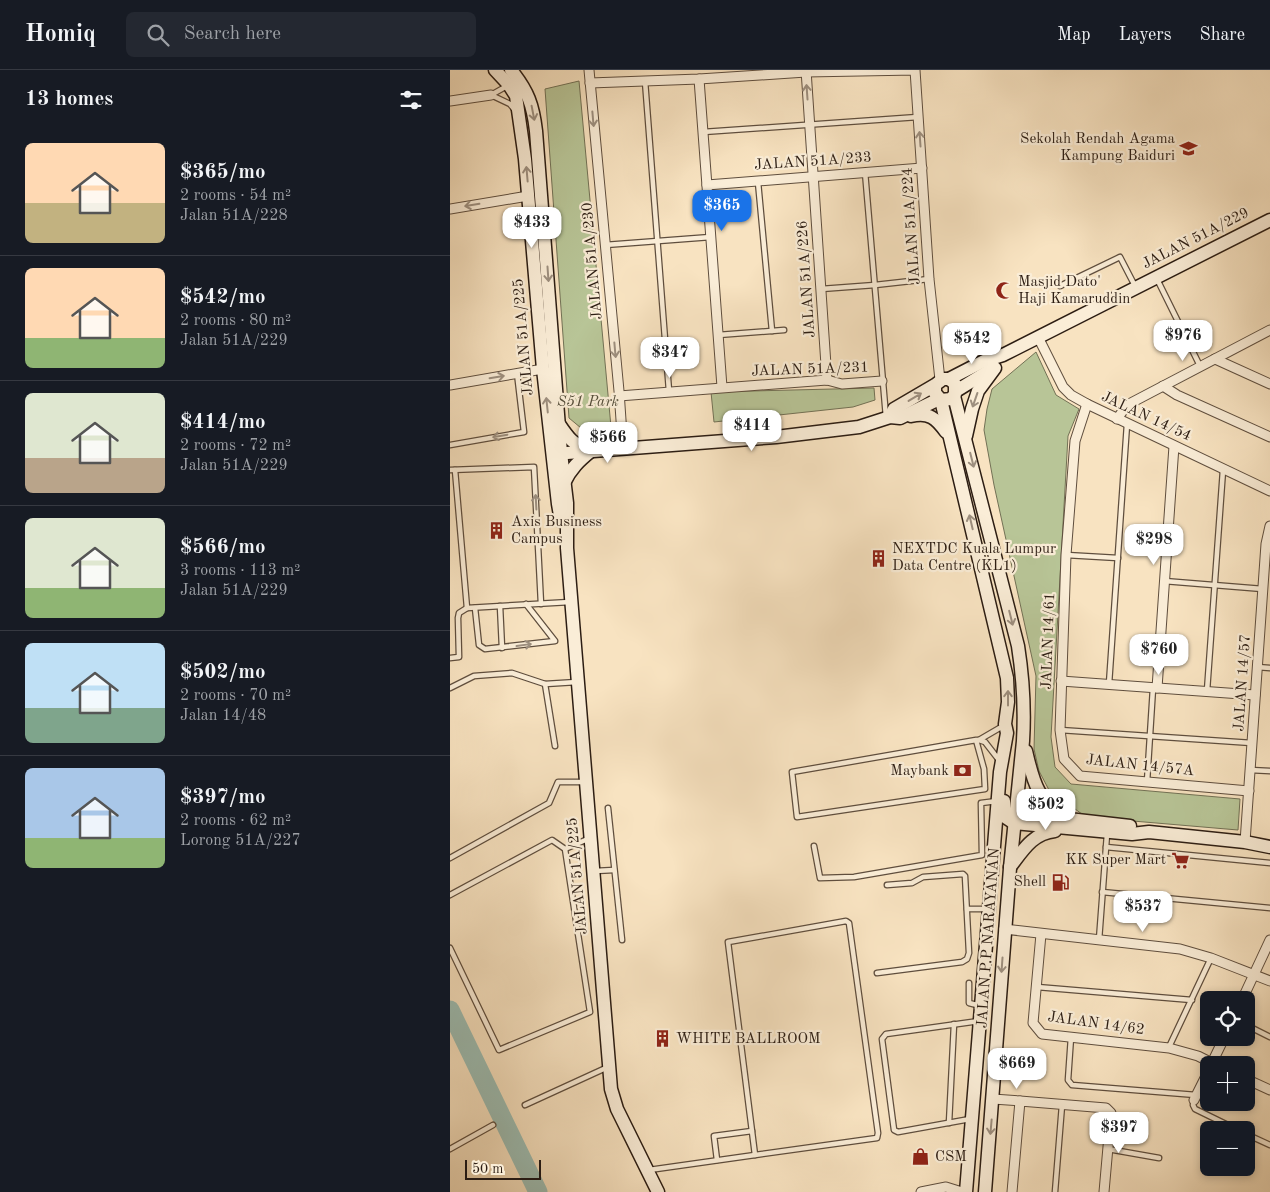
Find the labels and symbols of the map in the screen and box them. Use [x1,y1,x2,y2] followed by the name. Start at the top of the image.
[803,85,812,101] one-way arrow
[529,104,539,120] one-way arrow
[589,110,598,126] one-way arrow
[915,132,924,148] one-way arrow
[1020,132,1176,164] place label: Sekolah Rendah Agama Kampung Baiduri
[1179,138,1199,158] school or university icon: Sekolah Rendah Agama Kampung Baiduri
[754,150,872,174] street label: JALAN 51A/233
[522,166,531,182] one-way arrow
[900,167,924,285] street label: JALAN 51A/224
[692,190,752,232] pin: $365
[464,201,480,211] one-way arrow
[580,202,606,320] street label: JALAN 51A/230
[502,206,562,249] pin: $433
[1140,206,1252,272] street label: JALAN 51A/229
[795,220,819,338] street label: JALAN 51A/226
[543,266,553,282] one-way arrow
[1018,275,1130,307] place label: Masjid Dato' Haji Kamaruddin
[511,278,537,396] street label: JALAN 51A/225
[994,281,1014,301] mosque icon: Masjid Dato' Haji Kamaruddin
[1153,320,1213,362] pin: $976
[942,322,1002,365] pin: $542
[640,336,700,379] pin: $347
[610,342,620,358] one-way arrow
[751,360,869,380] street label: JALAN 51A/231
[488,371,504,381] one-way arrow
[1099,390,1193,444] street label: JALAN 14/54
[907,392,922,402] one-way arrow
[970,392,979,408] one-way arrow
[557,394,619,410] park label: S51 Park
[542,397,552,413] one-way arrow
[722,410,782,452] pin: $414
[578,422,638,464] pin: $566
[493,432,509,442] one-way arrow
[967,452,977,468] one-way arrow
[531,495,540,511] one-way arrow
[511,515,602,547] place label: Axis Business Campus
[966,515,975,531] one-way arrow
[487,521,507,541] building icon: Axis Business Campus
[1124,524,1184,566] pin: $298
[892,542,1056,574] place label: NEXTDC Kuala Lumpur Data Centre (KL1)
[868,548,888,568] building icon: NEXTDC Kuala Lumpur Data Centre (KL1)
[1040,592,1058,690] street label: JALAN 14/61
[1007,609,1016,625] one-way arrow
[1129,634,1189,676] pin: $760
[1232,634,1254,732] street label: JALAN 14/57
[515,640,531,650] one-way arrow
[1003,690,1012,706] one-way arrow
[1085,753,1195,779] street label: JALAN 14/57A
[953,761,973,781] bank icon: Maybank
[890,764,949,779] place label: Maybank
[1016,788,1076,831] pin: $502
[565,817,591,935] street label: JALAN 51A/225
[975,847,1003,1029] street label: JALAN P.P NARAYANAN
[1170,850,1190,870] supermarket icon: KK Super Mart
[1065,853,1166,868] place label: KK Super Mart
[1050,872,1070,892] fuel station icon: Shell
[1014,875,1046,890] place label: Shell
[1113,890,1173,933] pin: $537
[997,956,1007,972] one-way arrow
[1047,1010,1145,1038] street label: JALAN 14/62
[652,1029,672,1049] building icon: WHITE BALLROOM
[676,1032,821,1047] place label: WHITE BALLROOM
[987,1048,1047,1090] pin: $669
[1089,1112,1149,1154] pin: $397
[986,1118,995,1134] one-way arrow
[911,1147,931,1167] shop icon: CSM
[935,1150,967,1165] place label: CSM
[465,1157,541,1180] scale bar

